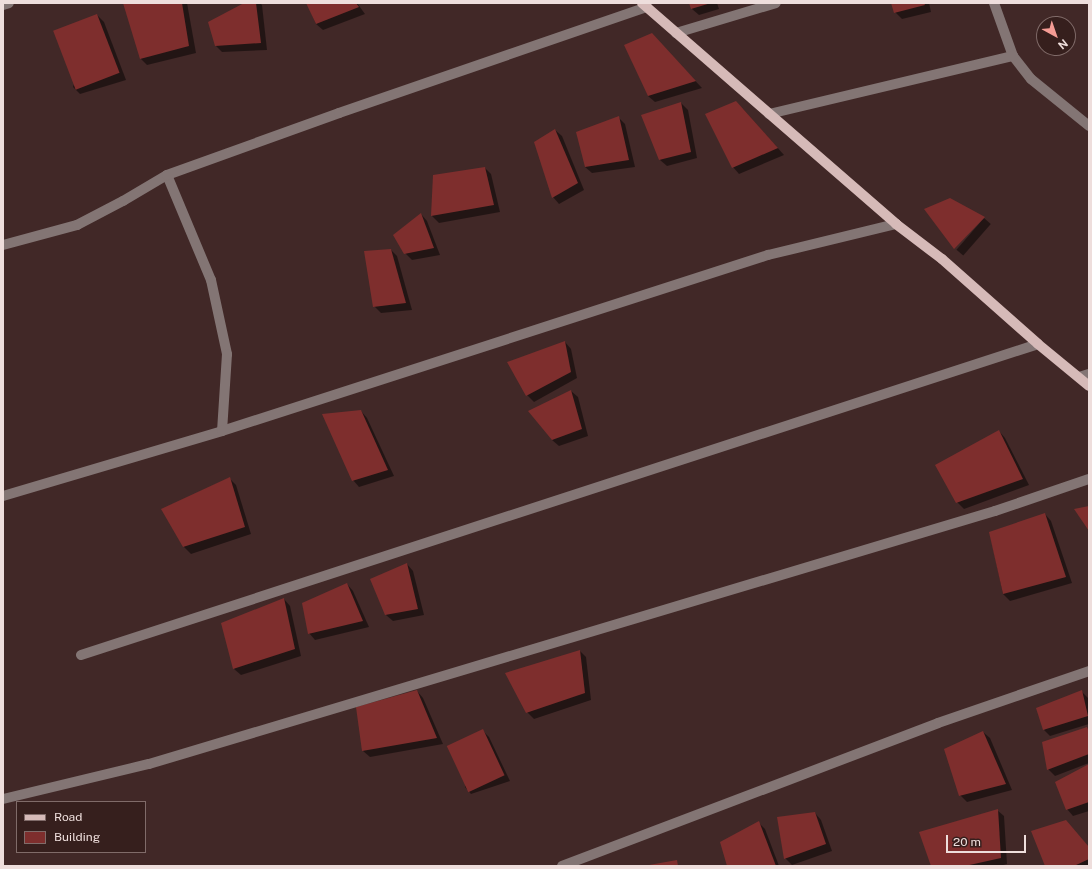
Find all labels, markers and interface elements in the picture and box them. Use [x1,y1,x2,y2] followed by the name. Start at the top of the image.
[1036,16,1076,56] north arrow
[1056,37,1070,52] text: N
[16,801,146,853] legend
[54,810,82,824] text: Road
[948,827,1028,853] scale bar
[54,830,100,844] text: Building
[953,835,981,849] text: 20 m

